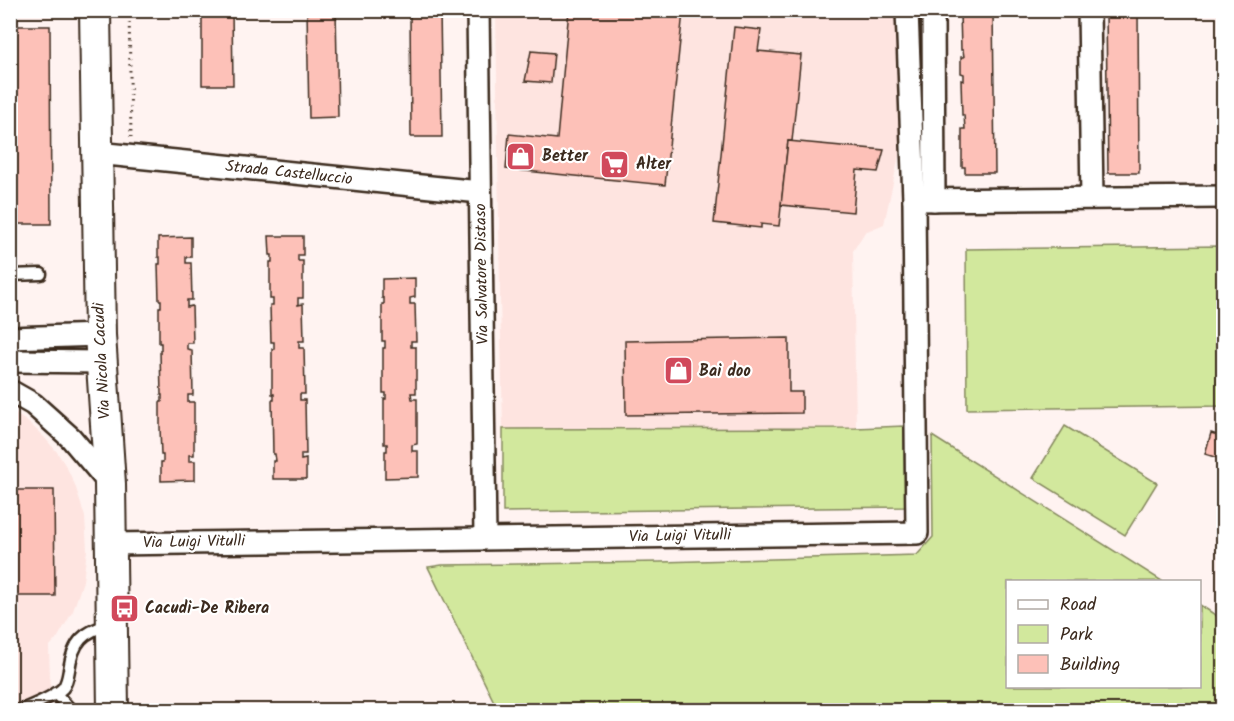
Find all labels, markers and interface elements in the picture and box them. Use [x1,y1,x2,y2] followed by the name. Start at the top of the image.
[505,140,537,172] shop icon: Better
[542,144,589,169] place label: Better
[599,148,631,180] supermarket icon: Alter
[636,152,672,177] place label: Alter
[224,154,354,192] street label: Strada Castelluccio
[468,203,496,345] street label: Via Salvatore Distaso
[86,301,118,420] street label: Via Nicola Cacudi
[662,355,694,387] shop icon: Bai doo
[699,359,751,384] place label: Bai doo
[629,523,732,549] street label: Via Luigi Vitulli
[143,529,246,555] street label: Via Luigi Vitulli
[1006,580,1201,688] legend
[1060,591,1097,620] text: Road
[108,592,140,624] bus stop icon: Cacudi-De Ribera
[145,596,269,621] place label: Cacudi-De Ribera
[1060,621,1093,650] text: Park
[1060,651,1120,680] text: Building

